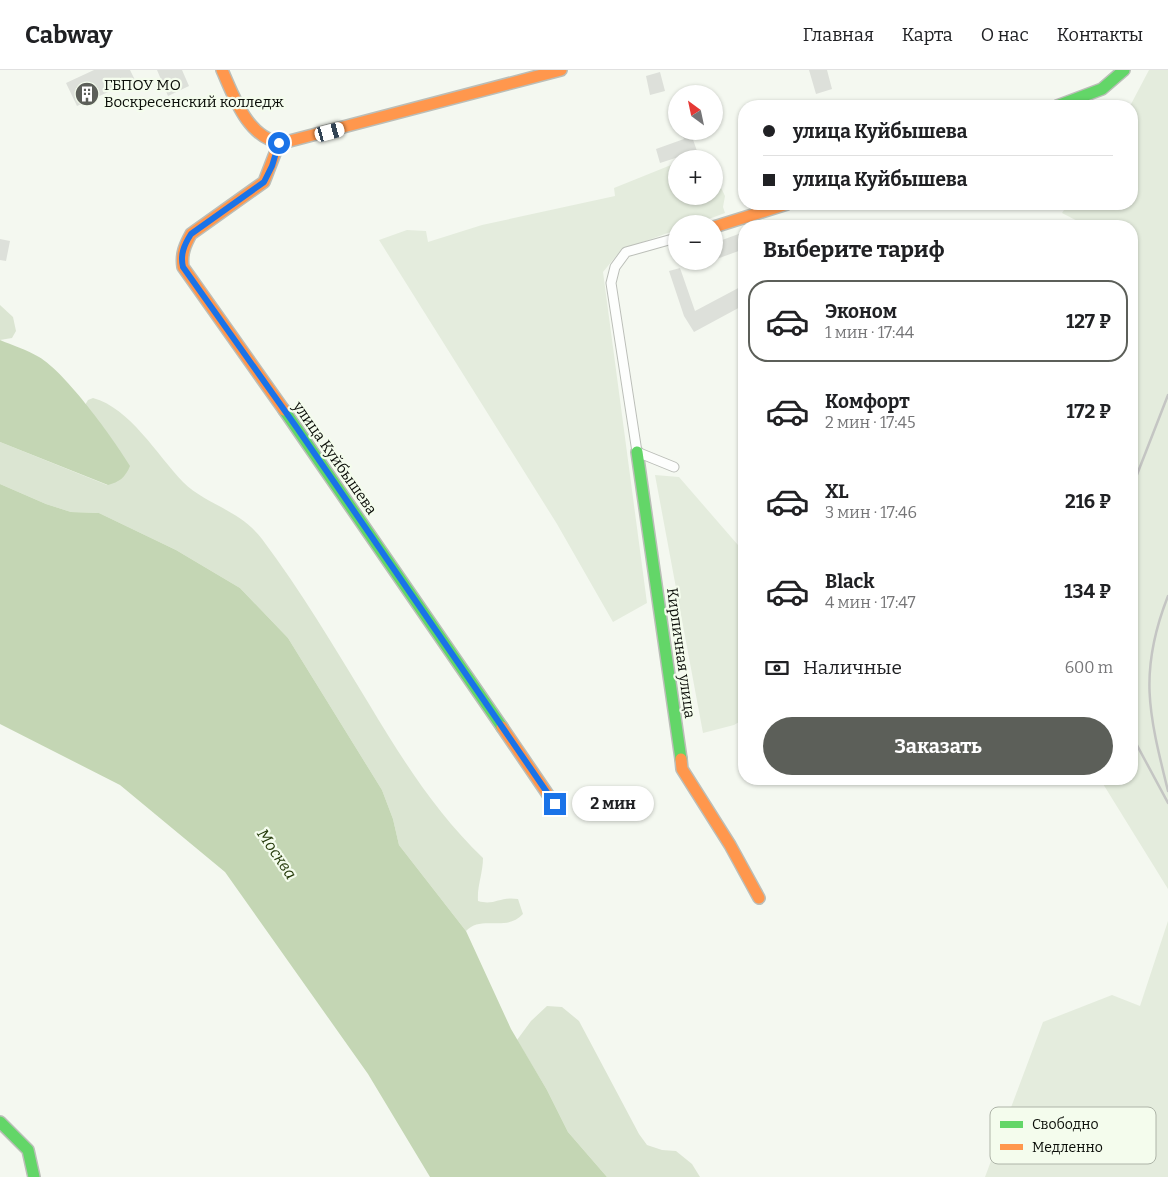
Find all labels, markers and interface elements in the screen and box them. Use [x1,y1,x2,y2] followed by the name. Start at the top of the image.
[25,21,113,49] text: Cabway
[803,24,874,46] text: Главная
[902,24,953,46] text: Карта
[981,24,1029,46] text: О нас
[1057,24,1143,46] text: Контакты
[104,76,284,111] place label: ГБПОУ МО Воскресенский колледж
[74,81,100,107] building icon: ГБПОУ МО Воскресенский колледж
[668,85,722,140] north arrow
[668,85,723,270] map controls
[793,120,968,143] text: улица Куйбышева
[313,121,346,143] car
[268,132,290,154] route start
[668,150,723,205] button: +
[793,168,968,191] text: улица Куйбышева
[668,215,723,270] button: −
[763,236,944,263] text: Выберите тариф
[765,299,810,344] icon: car
[825,300,897,323] text: Эконом
[1066,310,1111,333] text: 127 ₽
[825,323,914,342] text: 1 мин · 17:44
[765,389,810,434] icon: car
[825,390,910,413] text: Комфорт
[289,397,381,518] street label: улица Куйбышева
[1066,400,1111,423] text: 172 ₽
[825,413,916,432] text: 2 мин · 17:45
[765,479,810,524] icon: car
[825,480,849,503] text: XL
[1065,490,1111,513] text: 216 ₽
[825,503,917,522] text: 3 мин · 17:46
[765,569,810,614] icon: car
[825,570,875,593] text: Black
[1064,580,1111,603] text: 134 ₽
[663,587,699,719] street label: Кирпичная улица
[825,593,915,612] text: 4 мин · 17:47
[763,654,791,682] icon: cash
[803,656,902,679] text: Наличные
[1065,658,1113,677] text: 600 m
[763,717,1113,775] button: Заказать
[572,786,655,822] callout: 2 мин
[544,793,566,815] route end
[590,794,636,813] text: 2 мин
[253,825,301,883] water label: Москва
[990,1107,1156,1164] legend
[1032,1116,1098,1133] text: Свободно
[1032,1139,1103,1156] text: Медленно

